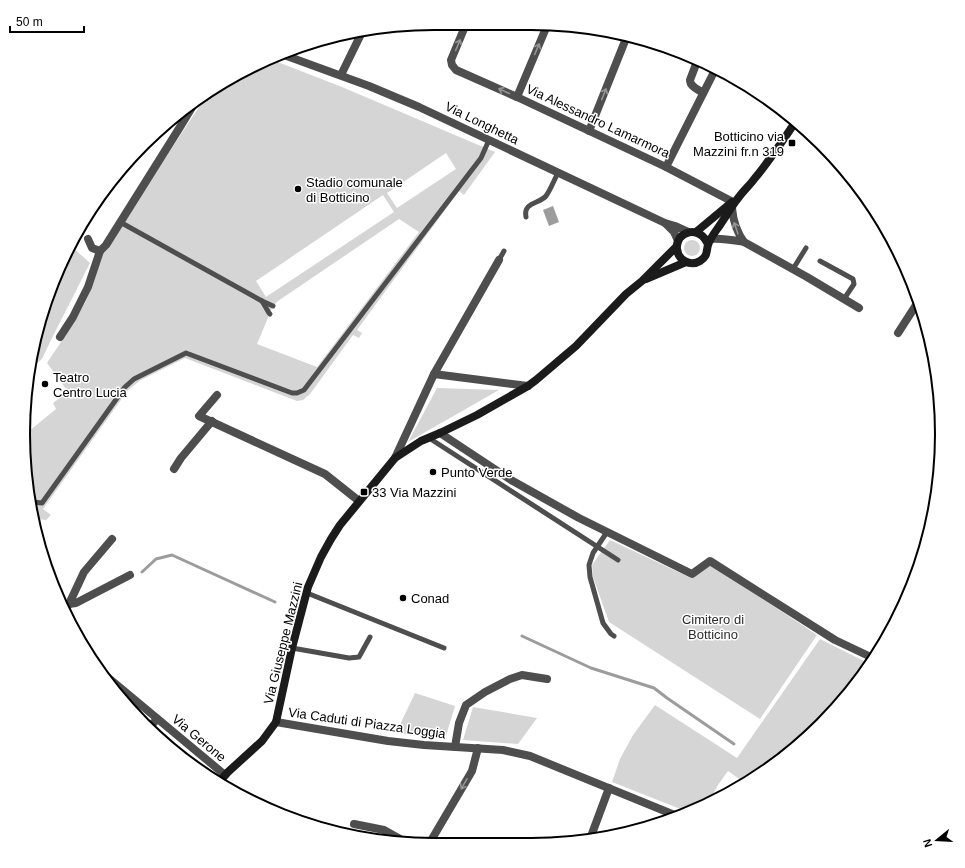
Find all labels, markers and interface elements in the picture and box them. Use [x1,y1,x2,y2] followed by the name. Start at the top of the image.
[10,8,84,34] scale bar
[16,15,43,29] text: 50 m
[455,39,462,51] one-way arrow
[534,44,541,56] one-way arrow
[524,81,673,161] street label: Via Alessandro Lamarmora
[498,87,510,94] one-way arrow
[600,89,608,101] one-way arrow
[443,99,522,148] street label: Via Longhetta
[693,129,785,159] place label: Botticino via Mazzini fr.n 319
[787,138,797,148] marker: Botticino via Mazzini fr.n 319
[306,175,403,205] place label: Stadio comunale di Botticino
[293,184,303,194] marker: Stadio comunale di Botticino
[732,222,739,235] one-way arrow
[53,370,127,400] place label: Teatro Centro Lucia
[40,379,50,389] marker: Teatro Centro Lucia
[441,465,513,480] place label: Punto Verde
[428,467,438,477] marker: Punto Verde
[372,485,456,500] place label: 33 Via Mazzini
[359,487,369,497] marker: 33 Via Mazzini
[261,580,305,706] street label: Via Giuseppe Mazzini
[411,591,449,606] place label: Conad
[398,593,408,603] marker: Conad
[682,612,744,642] park label: Cimitero di Botticino
[287,705,447,742] street label: Via Caduti di Piazza Loggia
[169,711,229,765] street label: Via Gerone
[459,778,467,790] one-way arrow
[917,820,957,860] north arrow
[921,837,934,849] text: N

